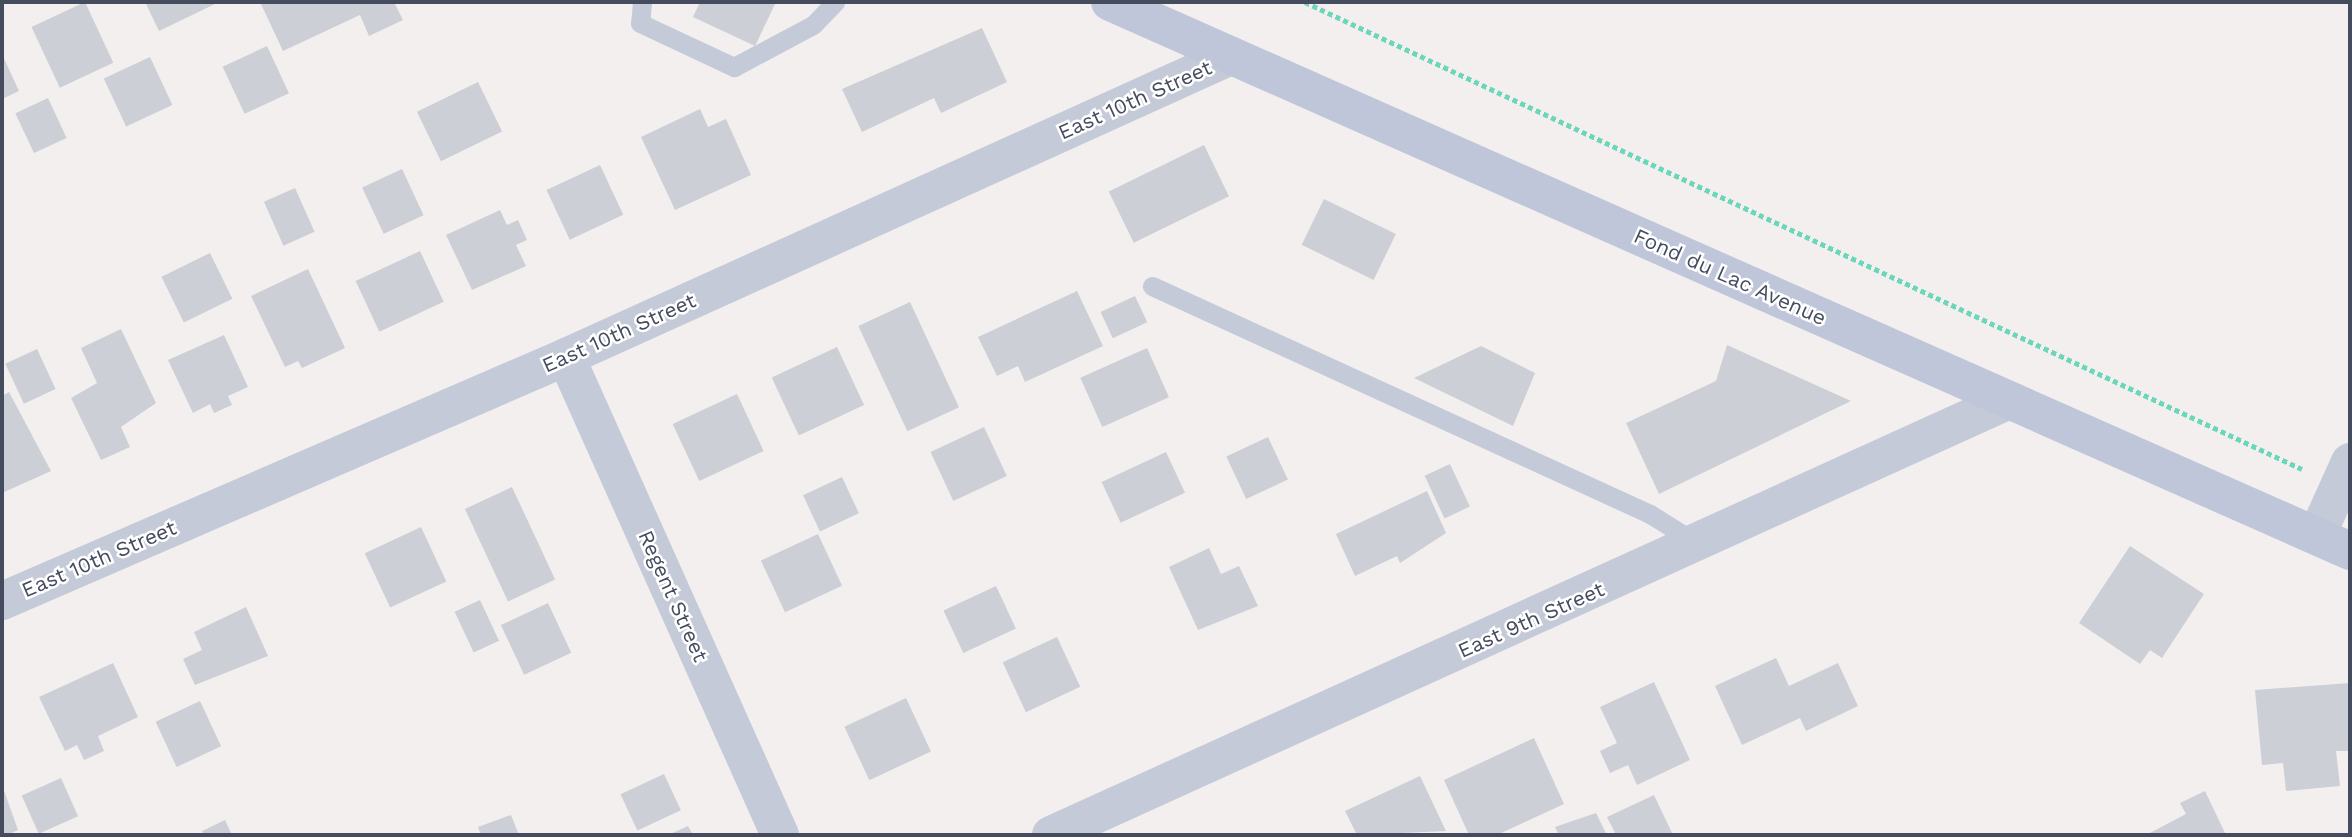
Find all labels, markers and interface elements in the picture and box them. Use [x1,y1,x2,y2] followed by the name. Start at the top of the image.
[1054,55,1216,145] street label: East 10th Street
[1630,223,1830,331] street label: Fond du Lac Avenue
[538,288,700,378] street label: East 10th Street
[18,515,180,603] street label: East 10th Street
[633,526,713,666] street label: Regent Street
[1454,576,1608,664] street label: East 9th Street

